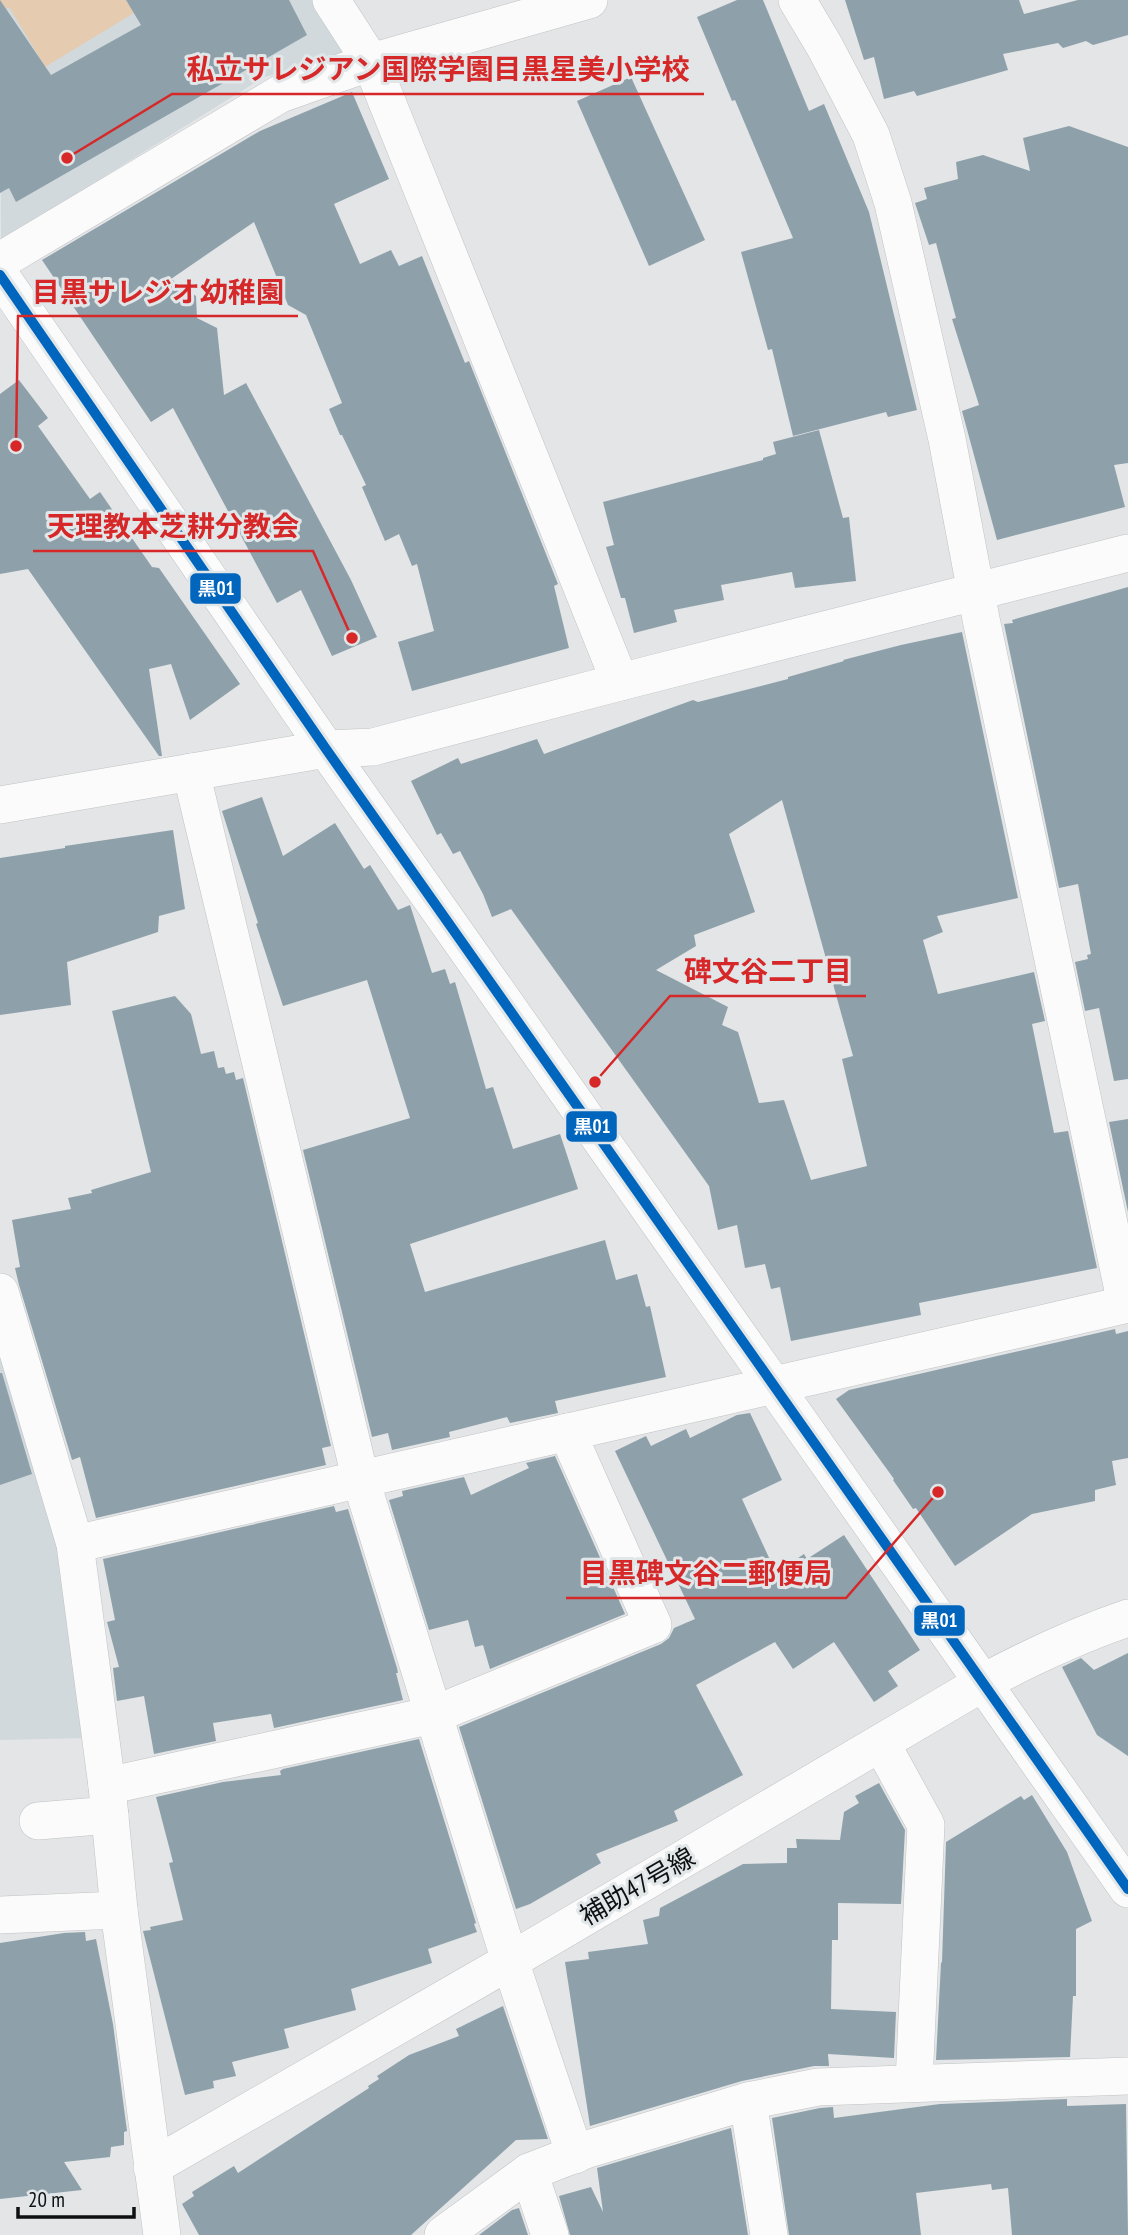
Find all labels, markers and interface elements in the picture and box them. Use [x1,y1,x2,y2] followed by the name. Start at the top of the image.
[172,45,704,94] callout: 私立サレジアン国際学園目黒星美小学校
[187,50,689,87] text: 私立サレジアン国際学園目黒星美小学校
[18,267,298,316] callout: 目黒サレジオ幼稚園
[32,273,284,310] text: 目黒サレジオ幼稚園
[33,502,313,551] callout: 天理教本芝耕分教会
[47,507,299,544] text: 天理教本芝耕分教会
[189,572,242,605] line badge: 黒01
[197,576,235,600] text: 黒01
[670,947,866,996] callout: 碑文谷二丁目
[684,952,852,989] text: 碑文谷二丁目
[565,1110,618,1143] line badge: 黒01
[573,1114,611,1138] text: 黒01
[566,1549,846,1598] callout: 目黒碑文谷二郵便局
[580,1554,832,1591] text: 目黒碑文谷二郵便局
[913,1604,966,1637] line badge: 黒01
[920,1608,958,1632] text: 黒01
[574,1840,700,1932] street label: 補助47号線
[18,2176,133,2220] scale bar
[28,2186,65,2213] text: 20 m

